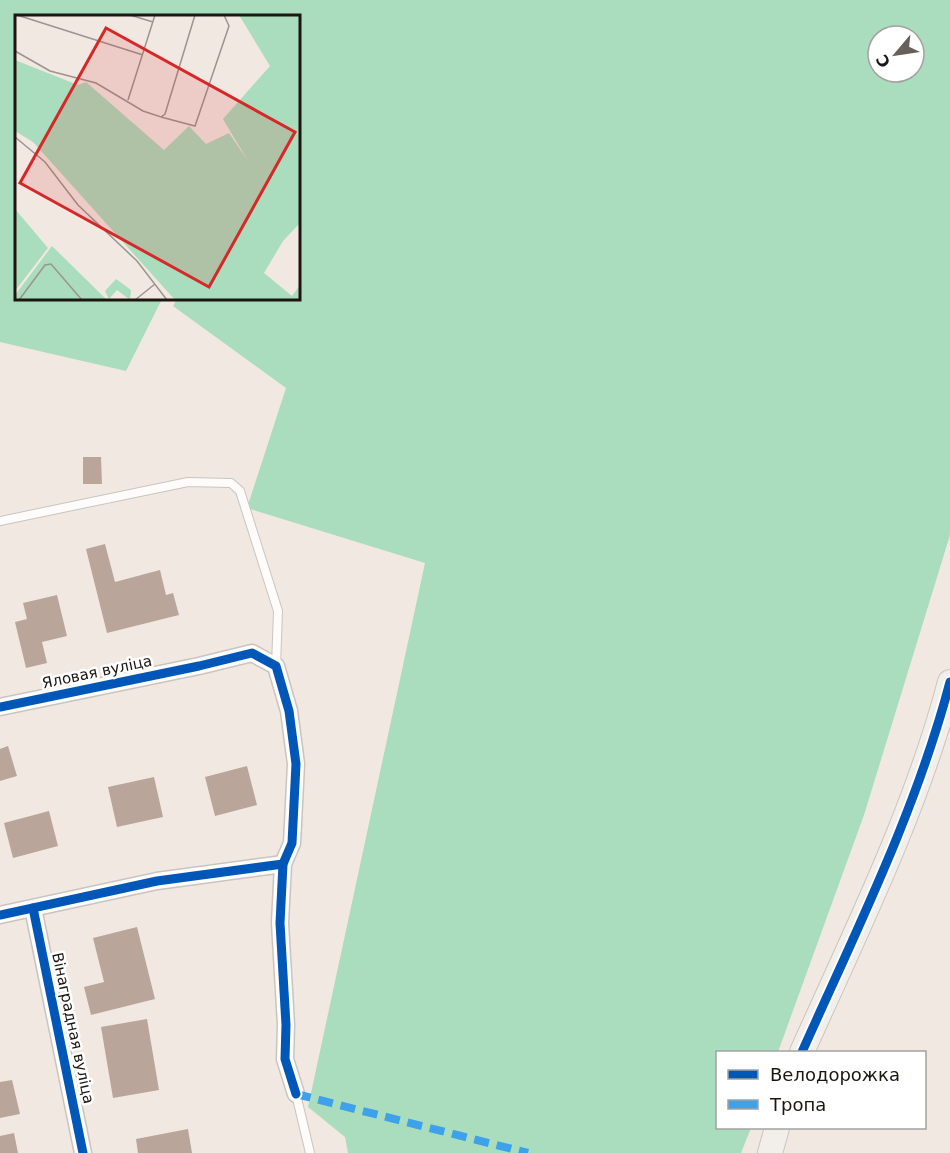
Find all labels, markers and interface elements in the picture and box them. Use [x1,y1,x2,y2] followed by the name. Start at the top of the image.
[15,15,300,300] inset map
[866,24,926,84] north arrow
[872,51,894,71] text: С
[40,652,154,692] street label: Яловая вуліца
[48,951,98,1105] street label: Вінаградная вуліца
[716,1051,926,1129] legend
[770,1064,900,1085] text: Велодорожка
[769,1094,826,1115] text: Тропа

